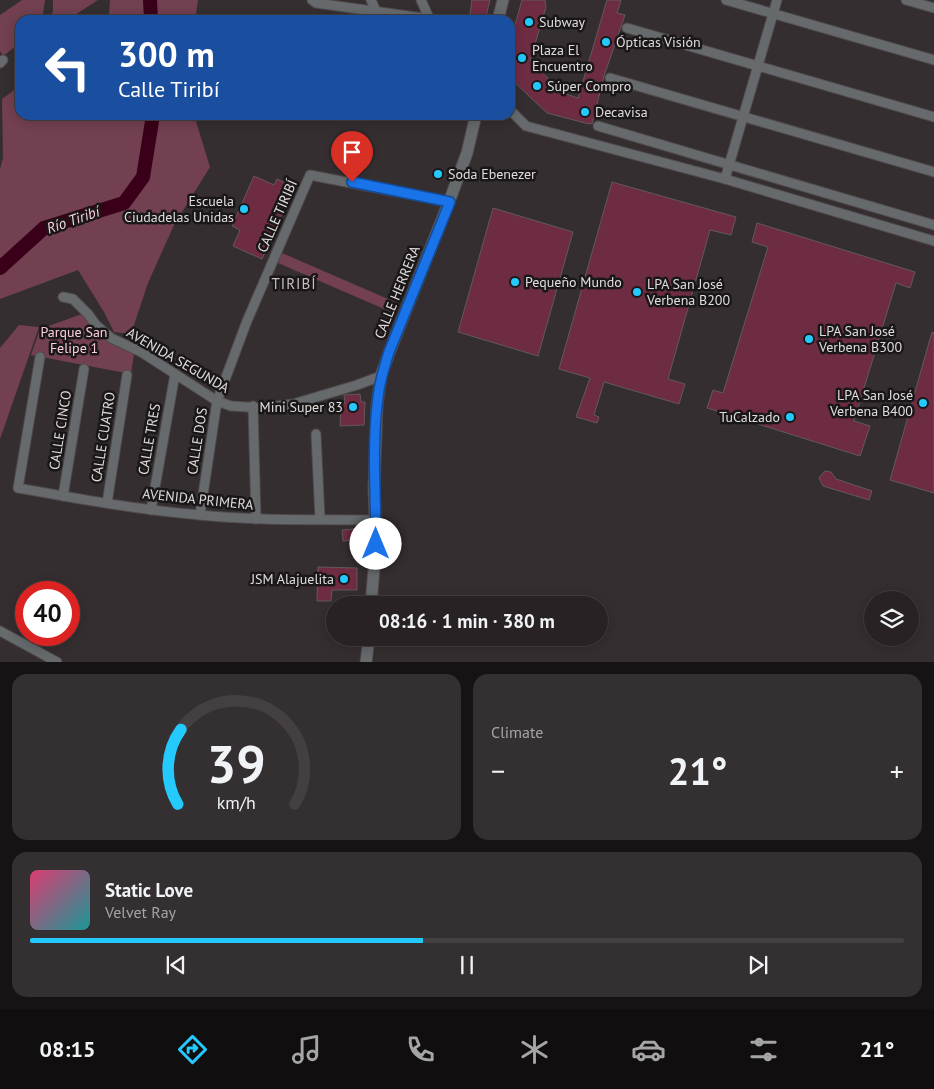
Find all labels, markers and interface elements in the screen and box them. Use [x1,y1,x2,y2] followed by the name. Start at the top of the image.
[539,13,586,31] place label: Subway
[523,16,535,28] marker: Subway
[118,31,215,77] text: 300 m
[616,33,701,51] place label: Ópticas Visión
[35,35,100,100] icon: left
[600,36,612,48] marker: Ópticas Visión
[532,41,593,75] place label: Plaza El Encuentro
[516,52,528,64] marker: Plaza El Encuentro
[118,75,220,103] text: Calle Tiribí
[547,77,631,95] place label: Súper Compro
[531,80,543,92] marker: Súper Compro
[595,103,648,121] place label: Decavisa
[579,106,591,118] marker: Decavisa
[331,131,373,182] pin
[338,138,366,166] icon: arrive
[448,165,536,183] place label: Soda Ebenezer
[432,168,444,180] marker: Soda Ebenezer
[253,176,301,255] street label: CALLE TIRIBÍ
[124,192,234,226] place label: Escuela Ciudadelas Unidas
[44,201,104,237] water label: Río Tiribí
[238,203,250,215] marker: Escuela Ciudadelas Unidas
[370,242,424,341] street label: CALLE HERRERA
[525,273,622,291] place label: Pequeño Mundo
[271,274,317,293] district label: TIRIBÍ
[646,275,730,309] place label: LPA San José Verbena B200
[509,276,521,288] marker: Pequeño Mundo
[631,286,643,298] marker: LPA San José Verbena B200
[818,322,902,356] place label: LPA San José Verbena B300
[41,323,108,357] park label: Parque San Felipe 1
[123,323,233,397] street label: AVENIDA SEGUNDA
[803,333,815,345] marker: LPA San José Verbena B300
[829,386,913,420] place label: LPA San José Verbena B400
[45,389,75,471] street label: CALLE CINCO
[87,391,119,483] street label: CALLE CUATRO
[917,397,929,409] marker: LPA San José Verbena B400
[260,398,343,416] place label: Mini Super 83
[347,401,359,413] marker: Mini Super 83
[134,402,164,476] street label: CALLE TRES
[183,406,211,476] street label: CALLE DOS
[719,408,780,426] place label: TuCalzado
[784,411,796,423] marker: TuCalzado
[142,484,255,514] street label: AVENIDA PRIMERA
[349,517,401,569] position arrow
[250,570,334,588] place label: JSM Alajuelita
[338,573,350,585] marker: JSM Alajuelita
[15,581,80,646] speed limit sign: 40
[864,591,919,646] map controls
[864,591,919,646] button: layers
[379,609,555,633] text: 08:16 · 1 min · 380 m
[491,722,543,742] text: Climate
[207,730,266,797] text: 39
[668,746,727,795] text: 21°
[491,752,505,789] text: −
[890,752,904,789] text: +
[217,791,256,814] text: km/h
[105,878,193,902] text: Static Love
[105,902,176,922] text: Velvet Ray
[162,951,190,979] icon: previous
[453,951,481,979] icon: pause
[744,951,772,979] icon: next
[175,1032,210,1067] icon: directions
[289,1032,324,1067] icon: music
[403,1032,438,1067] icon: phone
[517,1032,552,1067] icon: climate
[631,1032,666,1067] icon: car
[746,1032,781,1067] icon: filters
[40,1035,95,1063] text: 08:15
[860,1035,894,1063] text: 21°

